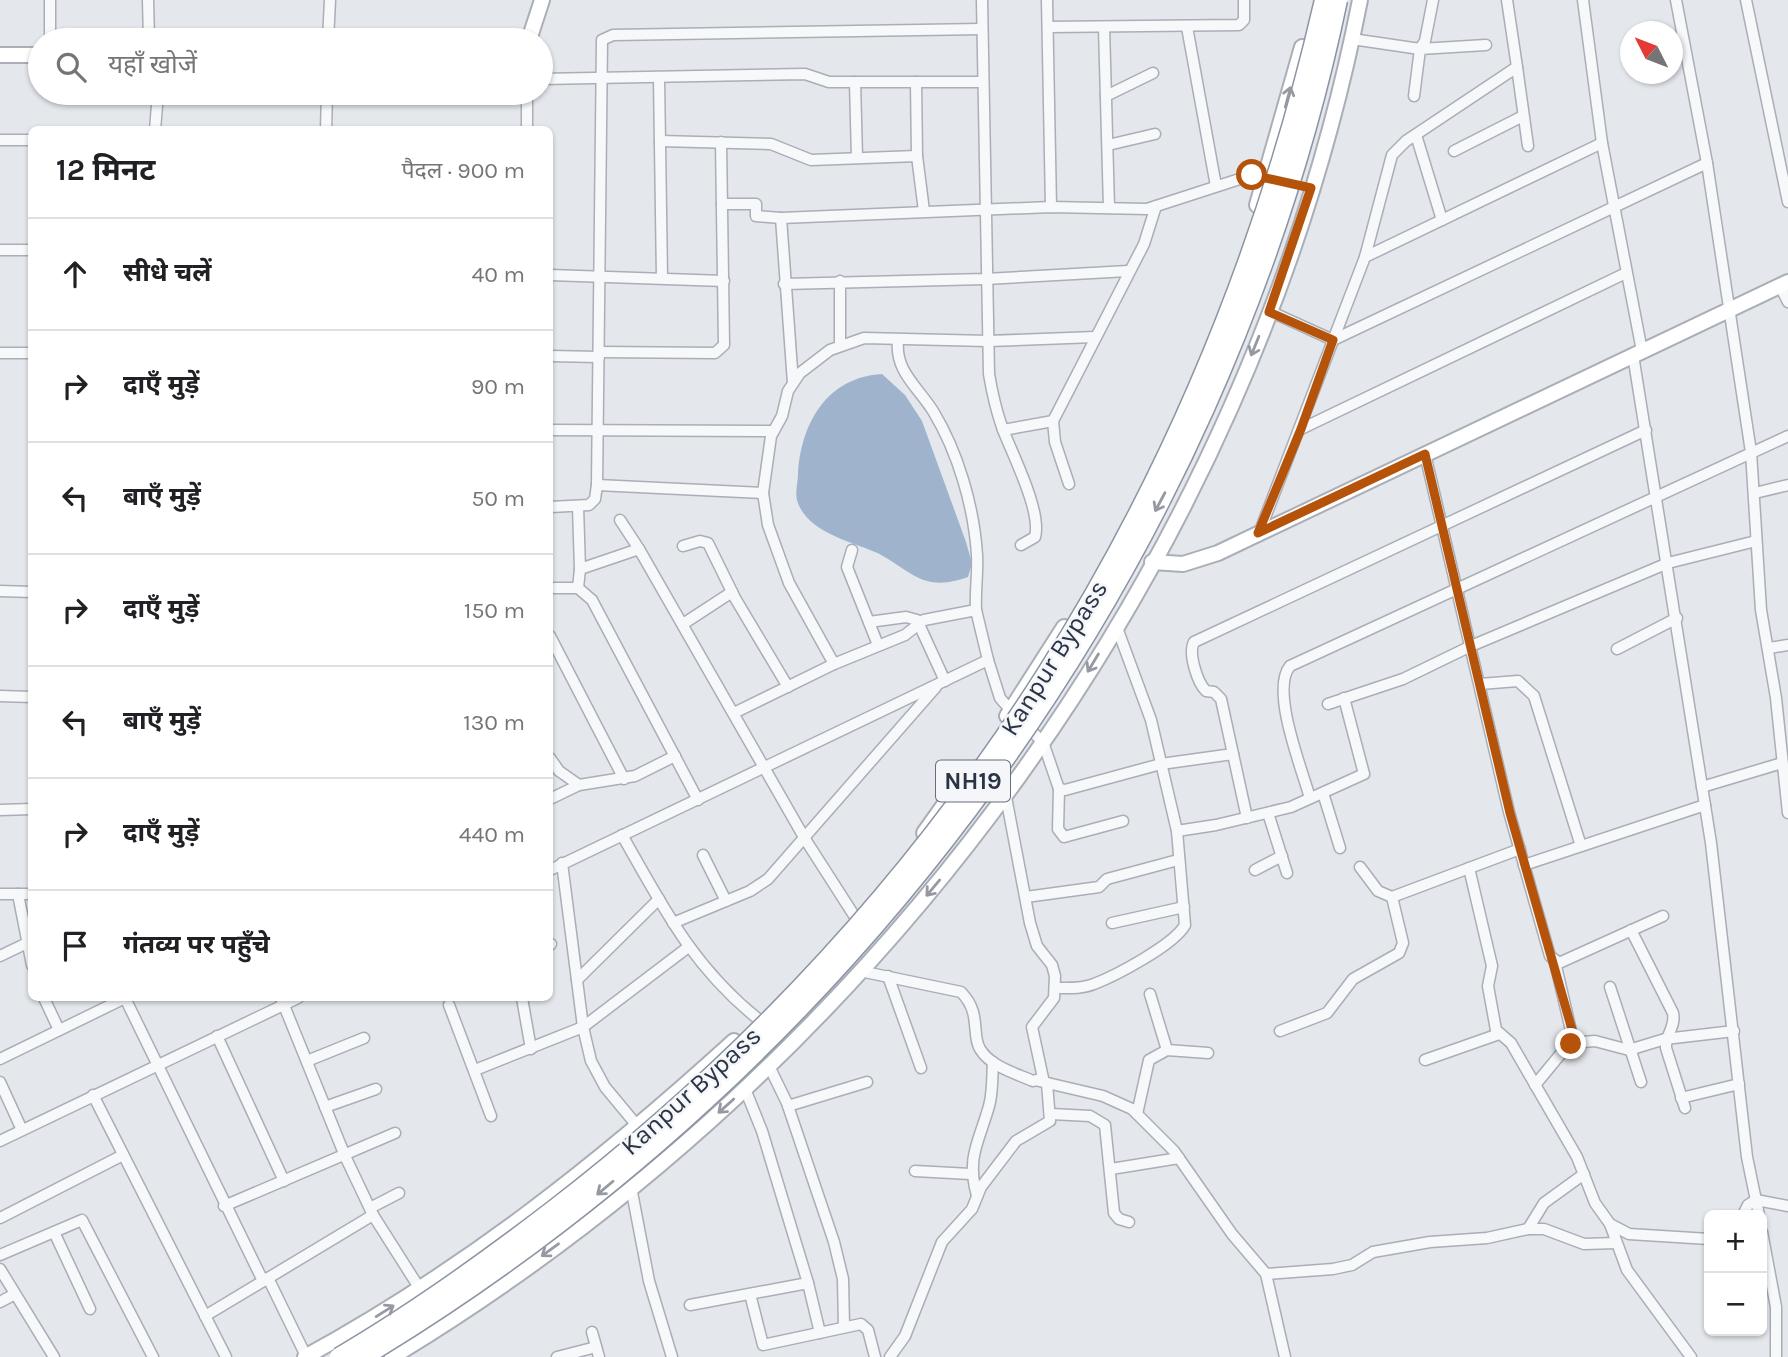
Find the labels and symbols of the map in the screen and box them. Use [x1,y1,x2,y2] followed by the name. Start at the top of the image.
[1620,21,1683,84] north arrow
[1282,87,1295,109] one-way arrow
[1236,159,1267,190] route start
[1248,335,1261,357] one-way arrow
[1153,491,1167,511] one-way arrow
[994,575,1114,741] street label: Kanpur Bypass
[1086,653,1100,673] one-way arrow
[936,760,1010,802] road number: NH19
[925,879,941,897] one-way arrow
[615,1020,767,1162] street label: Kanpur Bypass
[1555,1028,1586,1059] route end
[718,1097,735,1114] one-way arrow
[597,1180,615,1195] one-way arrow
[541,1243,560,1257] one-way arrow
[375,1304,395,1318] one-way arrow

